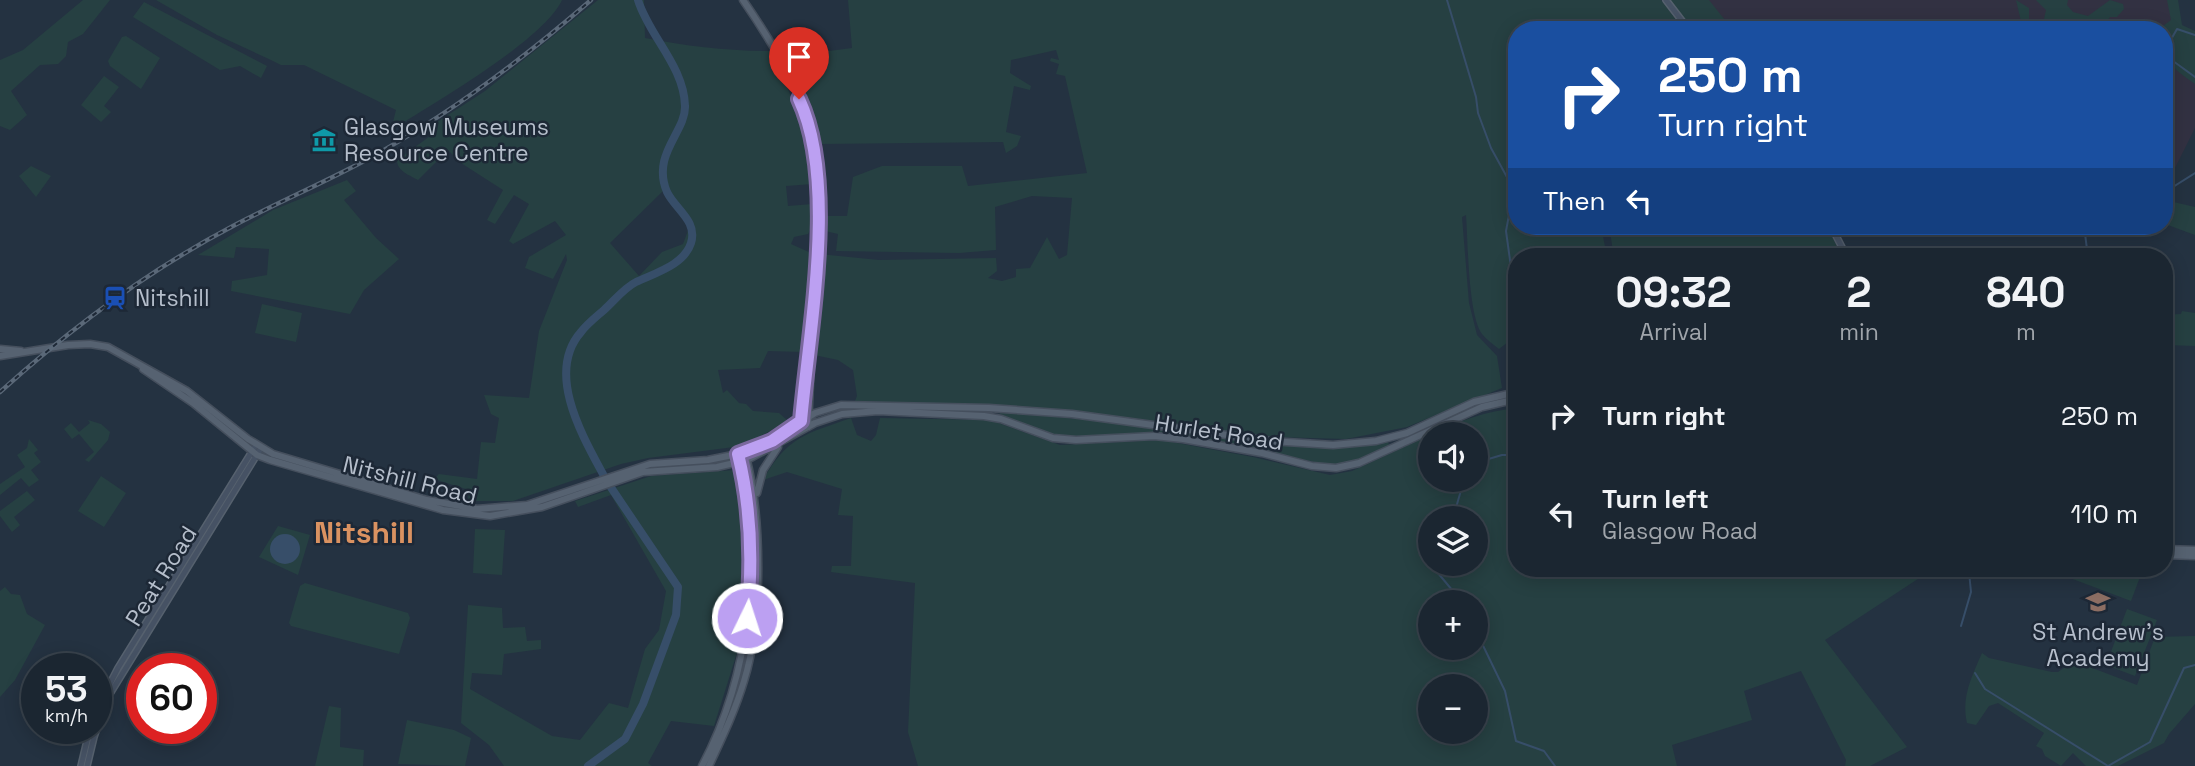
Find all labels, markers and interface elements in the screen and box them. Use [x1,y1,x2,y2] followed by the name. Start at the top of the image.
[769,27,829,99] pin
[780,38,818,76] icon: arrive
[1658,44,1803,106] text: 250 m
[1543,49,1634,140] icon: right
[1658,105,1808,145] text: Turn right
[344,112,549,168] place label: Glasgow Museums Resource Centre
[310,126,338,154] museum icon: Glasgow Museums Resource Centre
[1620,182,1658,220] icon: left
[1543,184,1606,218] text: Then
[1616,266,1732,319] text: 09:32
[1847,266,1871,319] text: 2
[1986,266,2065,319] text: 840
[135,283,210,313] place label: Nitshill
[101,284,129,312] station icon: Nitshill
[1639,317,1708,347] text: Arrival
[1839,317,1879,347] text: min
[2016,317,2036,347] text: m
[1543,397,1581,435] icon: right
[1602,399,1726,433] text: Turn right
[2061,399,2138,433] text: 250 m
[1153,407,1285,457] street label: Hurlet Road
[1418,422,1488,744] map controls
[1418,422,1488,492] button: sound
[340,449,480,511] street label: Nitshill Road
[1602,482,1709,516] text: Turn left
[1543,495,1581,533] icon: left
[2071,497,2138,531] text: 110 m
[1418,506,1488,576] button: layers
[314,513,414,552] district label: Nitshill
[1602,516,1758,546] text: Glasgow Road
[118,520,204,632] street label: Peat Road
[710,581,784,655] position arrow
[2084,588,2112,616] school or university icon: St Andrew's Academy
[1418,590,1488,660] button: +
[2032,617,2164,673] place label: St Andrew's Academy
[126,653,217,744] speed limit sign: 60
[45,667,88,711] text: 53
[1418,674,1488,744] button: −
[45,704,88,727] text: km/h

